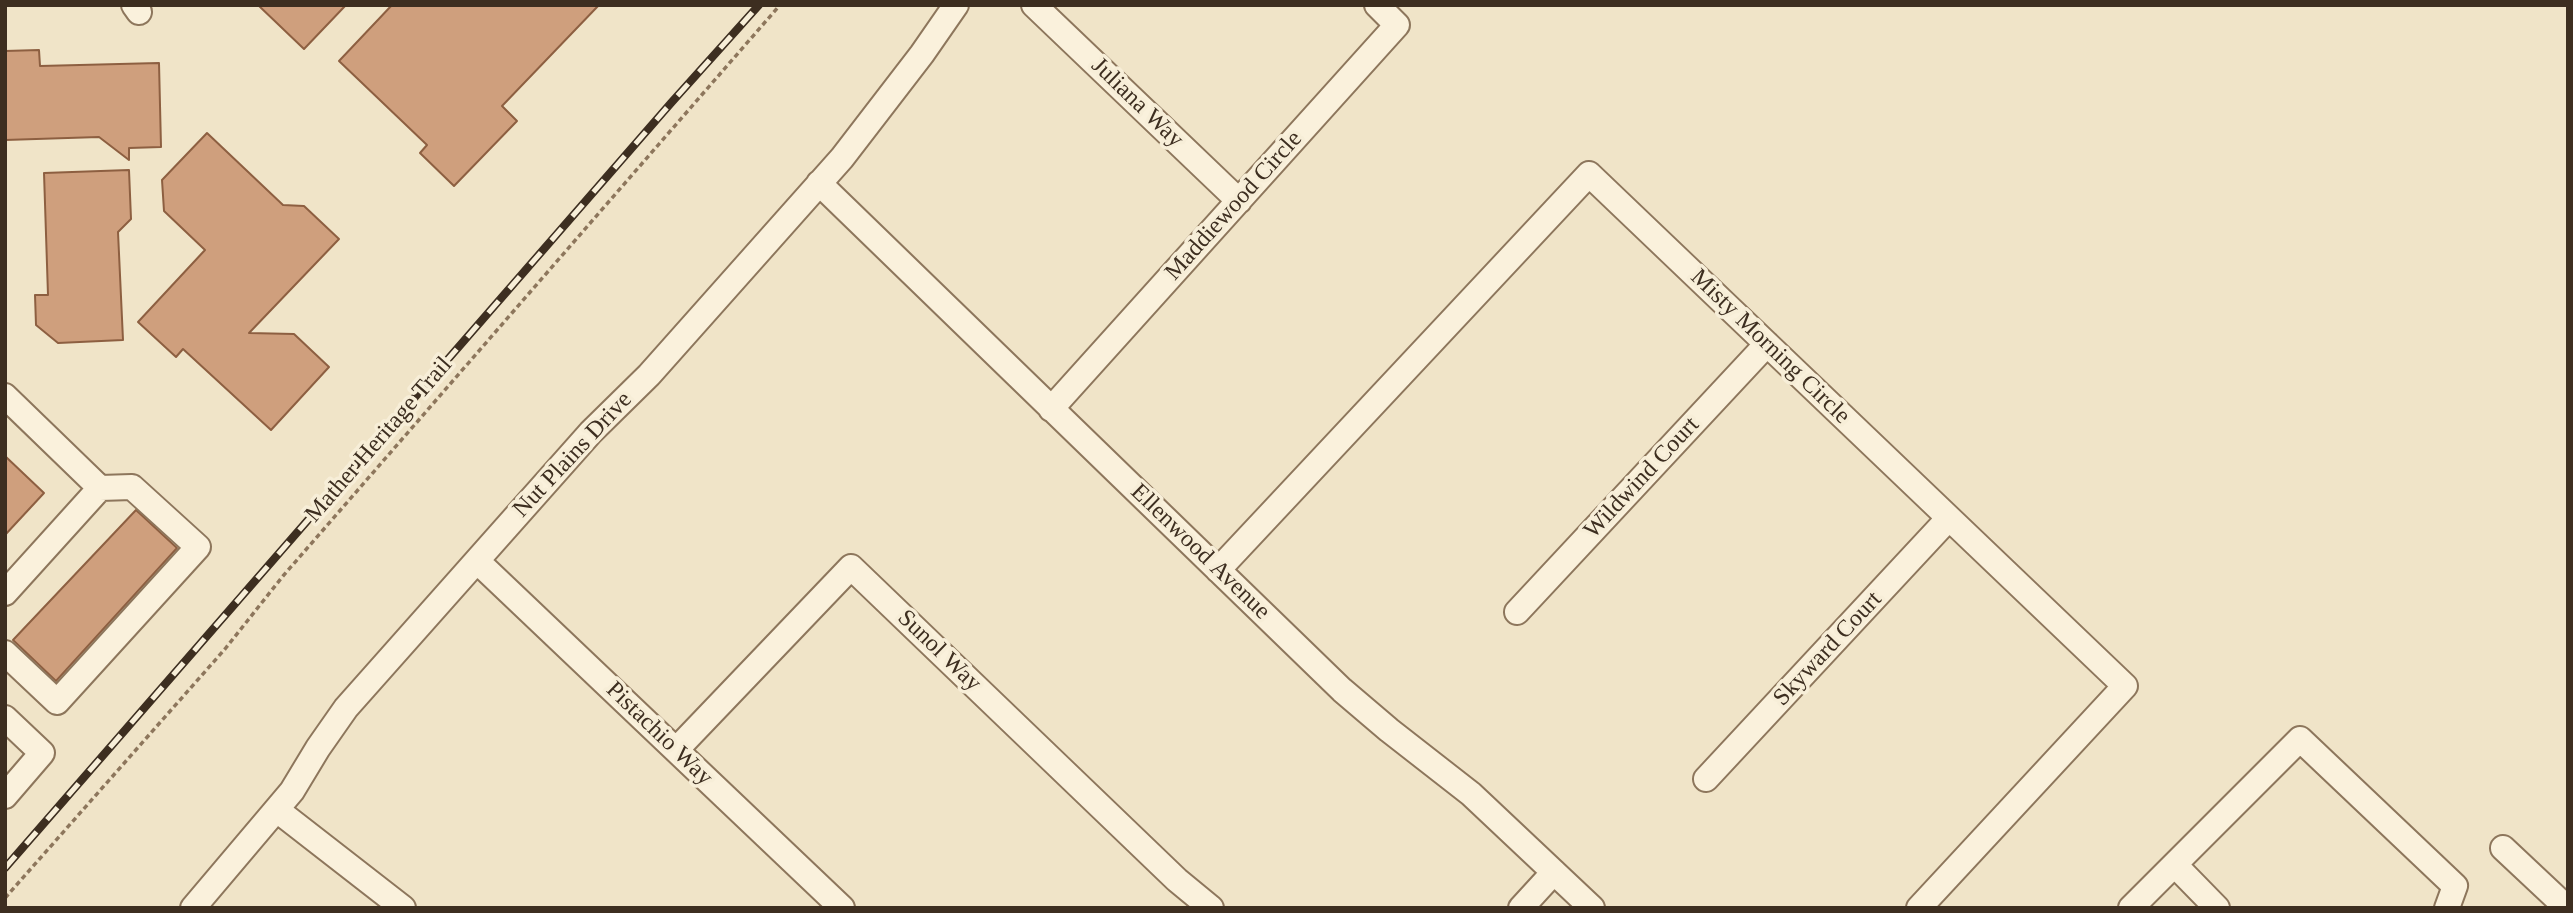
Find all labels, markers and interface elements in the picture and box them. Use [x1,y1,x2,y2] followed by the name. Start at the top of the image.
[1085,52,1189,154] street label: Juliana Way
[1159,125,1309,287] street label: Maddiewood Circle
[1684,263,1856,431] street label: Misty Morning Circle
[299,351,459,529] street label: Mather Heritage Trail
[507,386,639,524] street label: Nut Plains Drive
[1578,411,1706,545] street label: Wildwind Court
[1124,478,1276,626] street label: Ellenwood Avenue
[1768,586,1888,712] street label: Skyward Court
[891,604,987,698] street label: Sunol Way
[600,676,718,792] street label: Pistachio Way

